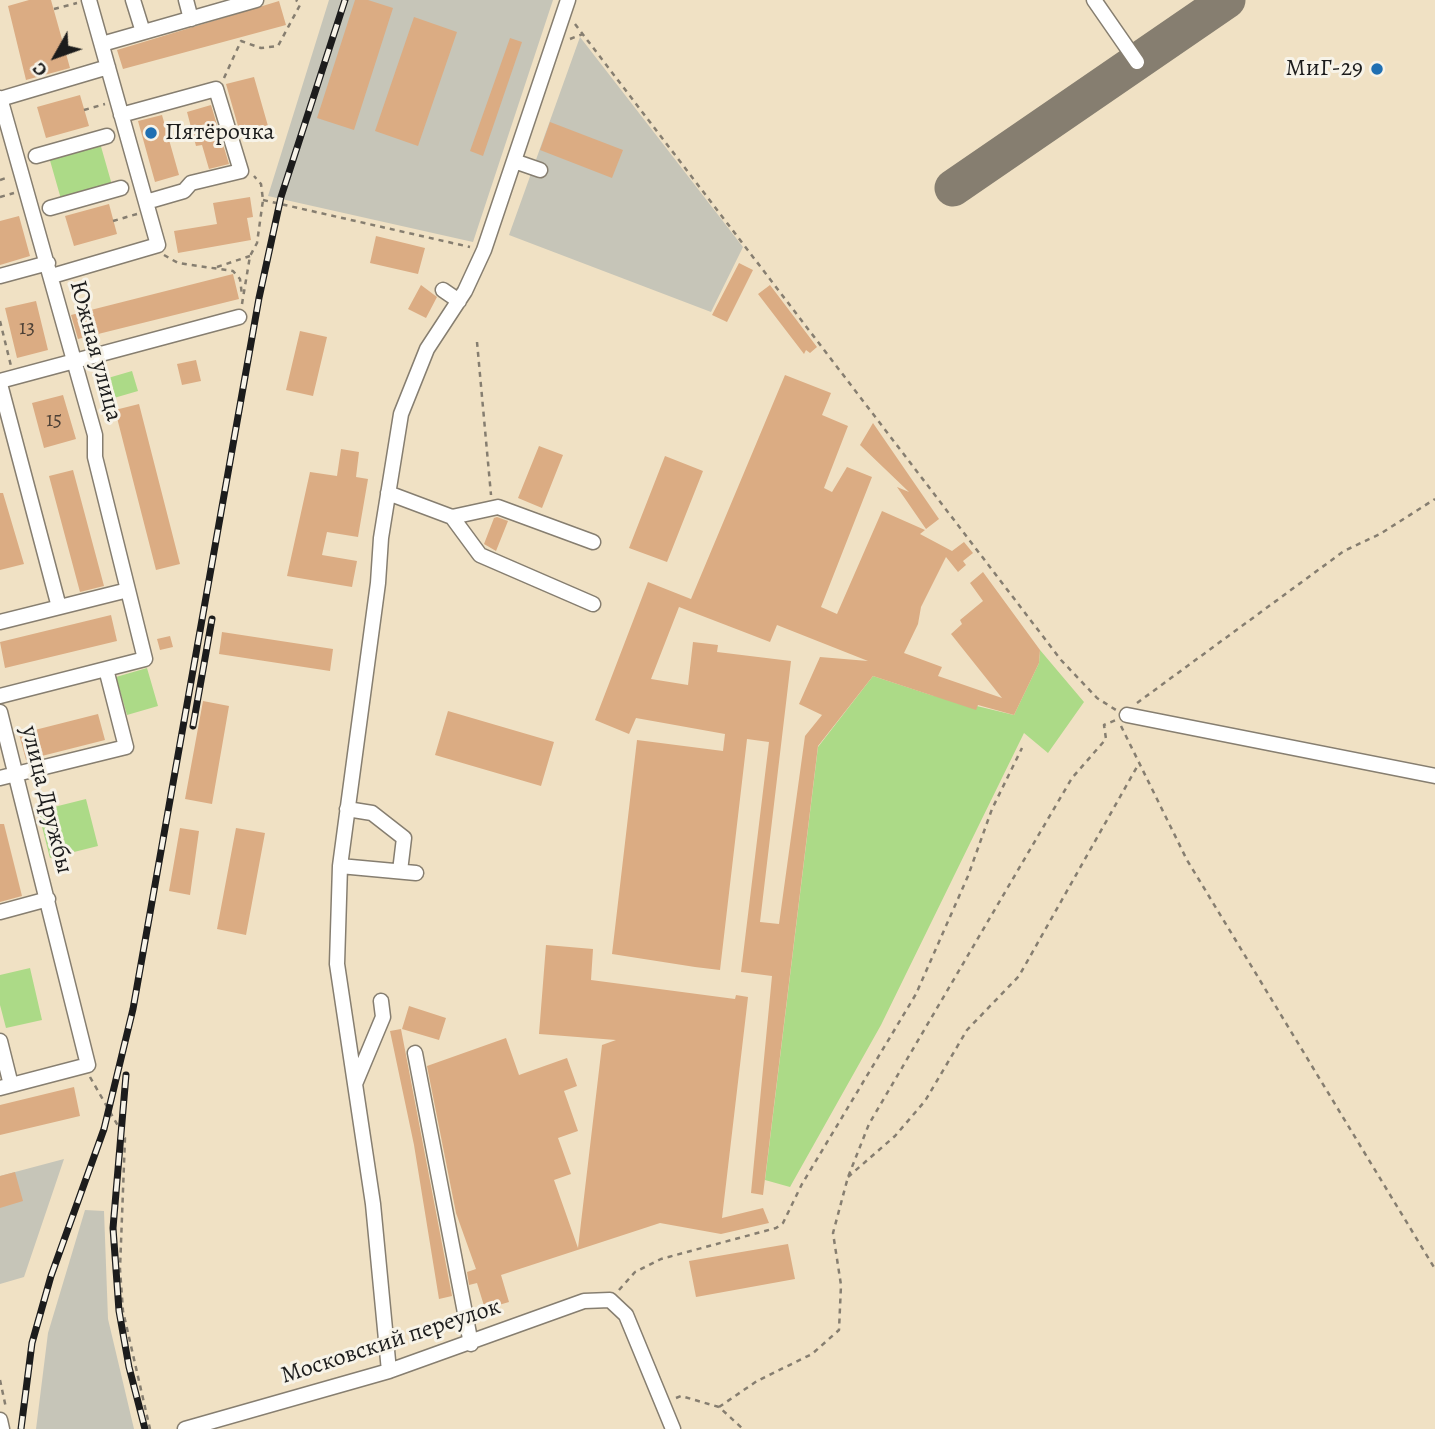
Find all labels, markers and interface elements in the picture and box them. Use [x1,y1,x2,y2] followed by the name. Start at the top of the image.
[21,21,91,91] north arrow
[1286,55,1363,83] place label: МиГ-29
[26,57,54,82] text: С
[1369,61,1385,77] marker: МиГ-29
[165,119,275,147] place label: Пятёрочка
[143,125,159,141] marker: Пятёрочка
[62,277,128,425] street label: Южная улица
[19,316,35,342] house number: 13
[46,408,62,434] house number: 15
[14,723,78,877] street label: улица Дружбы
[278,1293,504,1391] street label: Московский переулок

